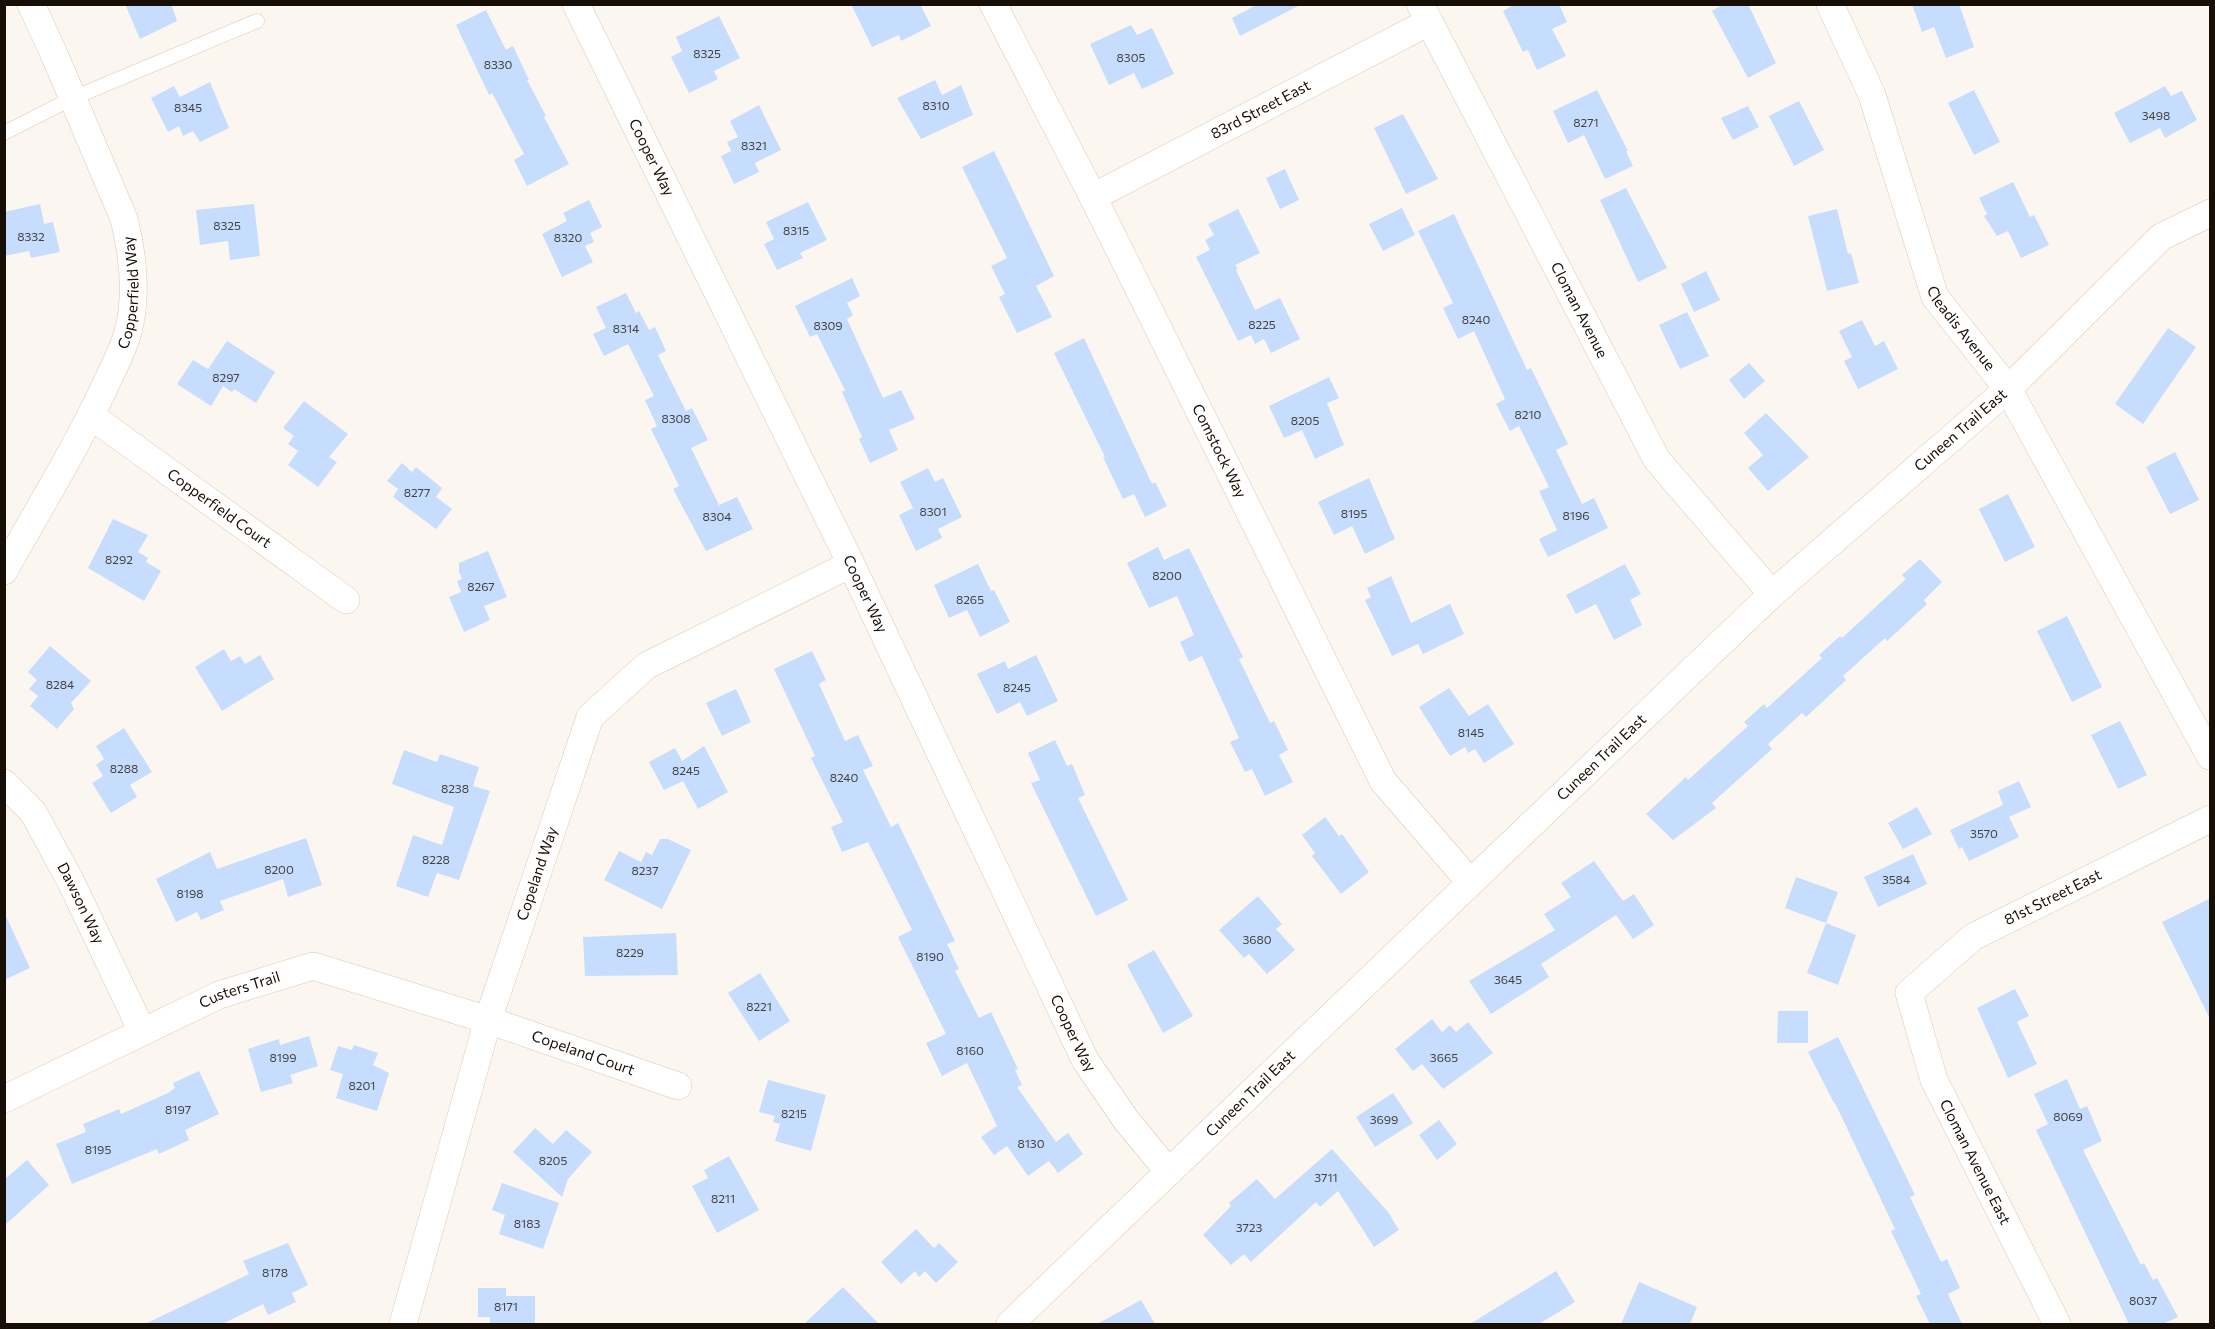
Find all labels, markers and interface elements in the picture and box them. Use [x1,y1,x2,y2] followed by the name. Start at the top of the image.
[693,46,721,60] house number: 8325
[1117,50,1146,64] house number: 8305
[484,57,513,71] house number: 8330
[1207,75,1313,142] street label: 83rd Street East
[922,98,950,112] house number: 8310
[174,100,202,114] house number: 8345
[2142,108,2170,122] house number: 3498
[626,115,679,199] street label: Cooper Way
[1573,115,1599,129] house number: 8271
[741,138,767,152] house number: 8321
[213,218,241,232] house number: 8325
[783,223,809,237] house number: 8315
[17,229,45,243] house number: 8332
[554,230,582,244] house number: 8320
[113,235,142,351] street label: Copperfield Way
[1548,259,1612,361] street label: Cloman Avenue
[1924,284,2000,374] street label: Cleadis Avenue
[1462,312,1491,326] house number: 8240
[1248,317,1276,331] house number: 8225
[813,318,843,332] house number: 8309
[613,321,639,335] house number: 8314
[212,370,240,384] house number: 8297
[1910,384,2010,475] street label: Cuneen Trail East
[1189,401,1251,501] street label: Comstock Way
[1515,407,1542,421] house number: 8210
[661,411,691,425] house number: 8308
[1291,413,1319,427] house number: 8205
[164,464,275,551] street label: Copperfield Court
[404,485,430,499] house number: 8277
[919,504,947,518] house number: 8301
[1341,506,1367,520] house number: 8195
[1563,508,1589,522] house number: 8196
[702,509,732,523] house number: 8304
[105,552,133,566] house number: 8292
[840,552,892,636] street label: Cooper Way
[1152,568,1182,582] house number: 8200
[467,579,495,593] house number: 8267
[956,592,984,606] house number: 8265
[46,677,74,691] house number: 8284
[1003,680,1031,694] house number: 8245
[1552,710,1649,804] street label: Cuneen Trail East
[1458,725,1484,739] house number: 8145
[110,761,138,775] house number: 8288
[672,763,700,777] house number: 8245
[830,770,859,784] house number: 8240
[441,781,469,795] house number: 8238
[512,824,561,923] street label: Copeland Way
[1970,826,1998,840] house number: 3570
[422,852,450,866] house number: 8228
[54,859,109,946] street label: Dawson Way
[264,862,294,876] house number: 8200
[631,863,659,877] house number: 8237
[2001,865,2104,928] street label: 81st Street East
[1882,872,1910,886] house number: 3584
[177,886,203,900] house number: 8198
[1242,932,1272,946] house number: 3680
[616,945,644,959] house number: 8229
[916,949,944,963] house number: 8190
[196,967,282,1011] street label: Custers Trail
[1494,972,1522,986] house number: 3645
[1047,991,1101,1075] street label: Cooper Way
[746,999,772,1013] house number: 8221
[530,1026,637,1078] street label: Copeland Court
[956,1043,984,1057] house number: 8160
[1201,1046,1298,1140] street label: Cuneen Trail East
[270,1050,296,1064] house number: 8199
[1430,1050,1458,1064] house number: 3665
[349,1078,375,1092] house number: 8201
[1937,1096,2015,1227] street label: Cloman Avenue East
[165,1102,191,1116] house number: 8197
[781,1106,807,1120] house number: 8215
[2053,1109,2083,1123] house number: 8069
[1370,1112,1398,1126] house number: 3699
[1017,1136,1045,1150] house number: 8130
[85,1142,111,1156] house number: 8195
[539,1153,567,1167] house number: 8205
[1314,1170,1338,1184] house number: 3711
[711,1191,735,1205] house number: 8211
[514,1216,540,1230] house number: 8183
[1236,1220,1262,1234] house number: 3723
[262,1265,288,1279] house number: 8178
[2129,1293,2157,1307] house number: 8037
[494,1299,518,1313] house number: 8171

